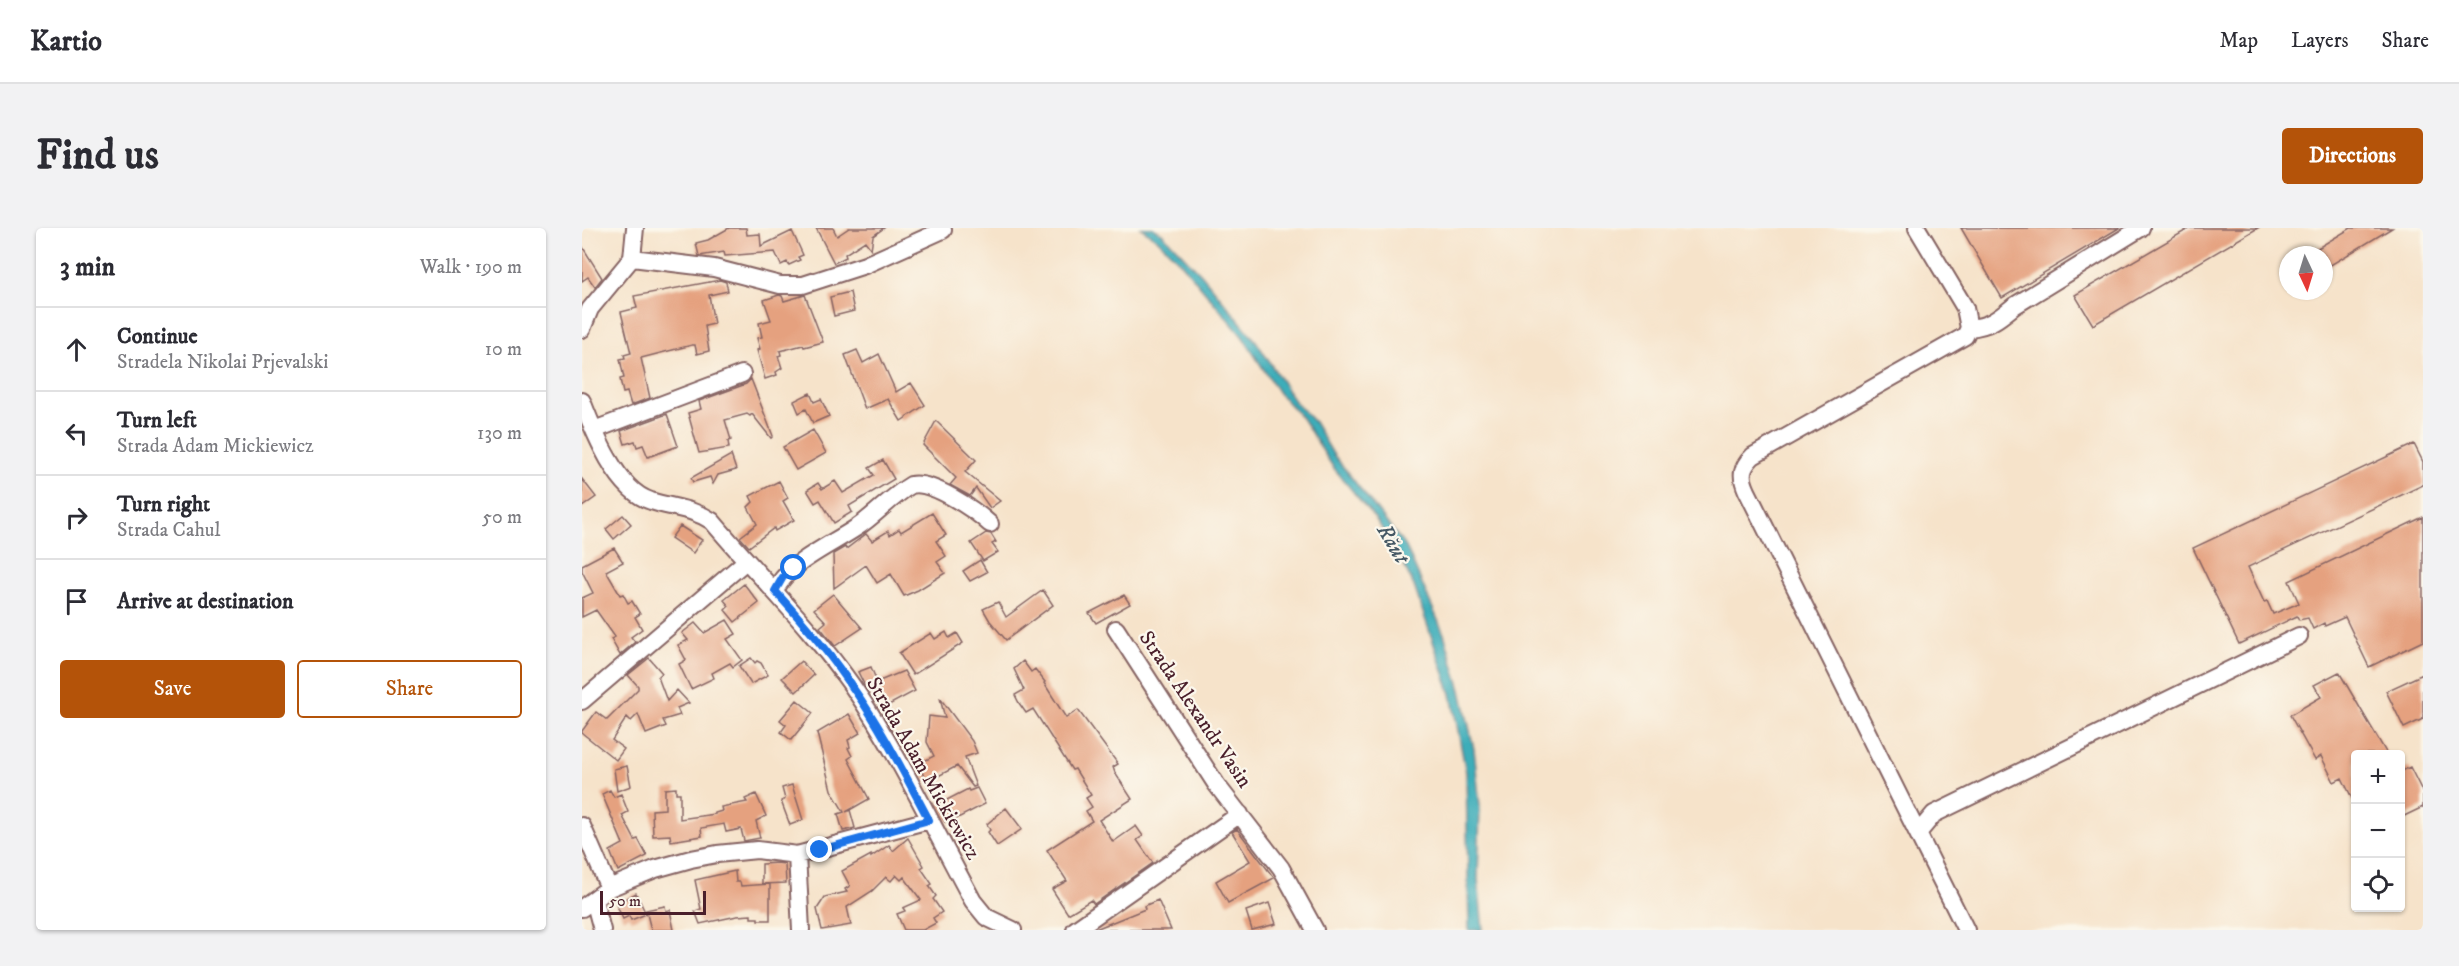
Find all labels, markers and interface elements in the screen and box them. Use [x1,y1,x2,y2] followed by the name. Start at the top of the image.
[30,24,102,59] text: Kartio
[2219,28,2258,54] text: Map
[2291,28,2349,54] text: Layers
[2382,28,2429,54] text: Share
[2282,128,2423,184] button: Directions
[36,130,159,182] text: Find us
[2279,246,2333,300] north arrow
[60,251,115,284] text: 3 min
[420,255,522,280] text: Walk · 190 m
[117,323,198,350] text: Continue
[60,333,93,366] icon: ahead
[485,337,522,362] text: 10 m
[117,350,328,375] text: Stradela Nikolai Prjevalski
[117,407,197,434] text: Turn left
[60,417,93,450] icon: left
[477,421,522,446] text: 130 m
[117,434,314,459] text: Strada Adam Mickiewicz
[117,491,210,518] text: Turn right
[60,501,93,534] icon: right
[482,505,522,530] text: 50 m
[117,518,220,543] text: Strada Cahul
[1370,518,1416,570] water label: Răut
[780,554,806,580] route start
[60,585,93,618] icon: arrive
[117,588,294,615] text: Arrive at destination
[1133,626,1257,793] street label: Strada Alexandr Vasin
[60,660,285,718] button: Save
[297,660,522,718] button: Share
[860,673,986,864] street label: Strada Adam Mickiewicz
[2351,750,2405,912] map controls
[2351,750,2405,804] button: +
[2351,804,2405,858] button: −
[806,836,832,862] route end
[2351,858,2405,912] button: locate
[600,888,706,916] scale bar
[609,891,641,911] text: 50 m

